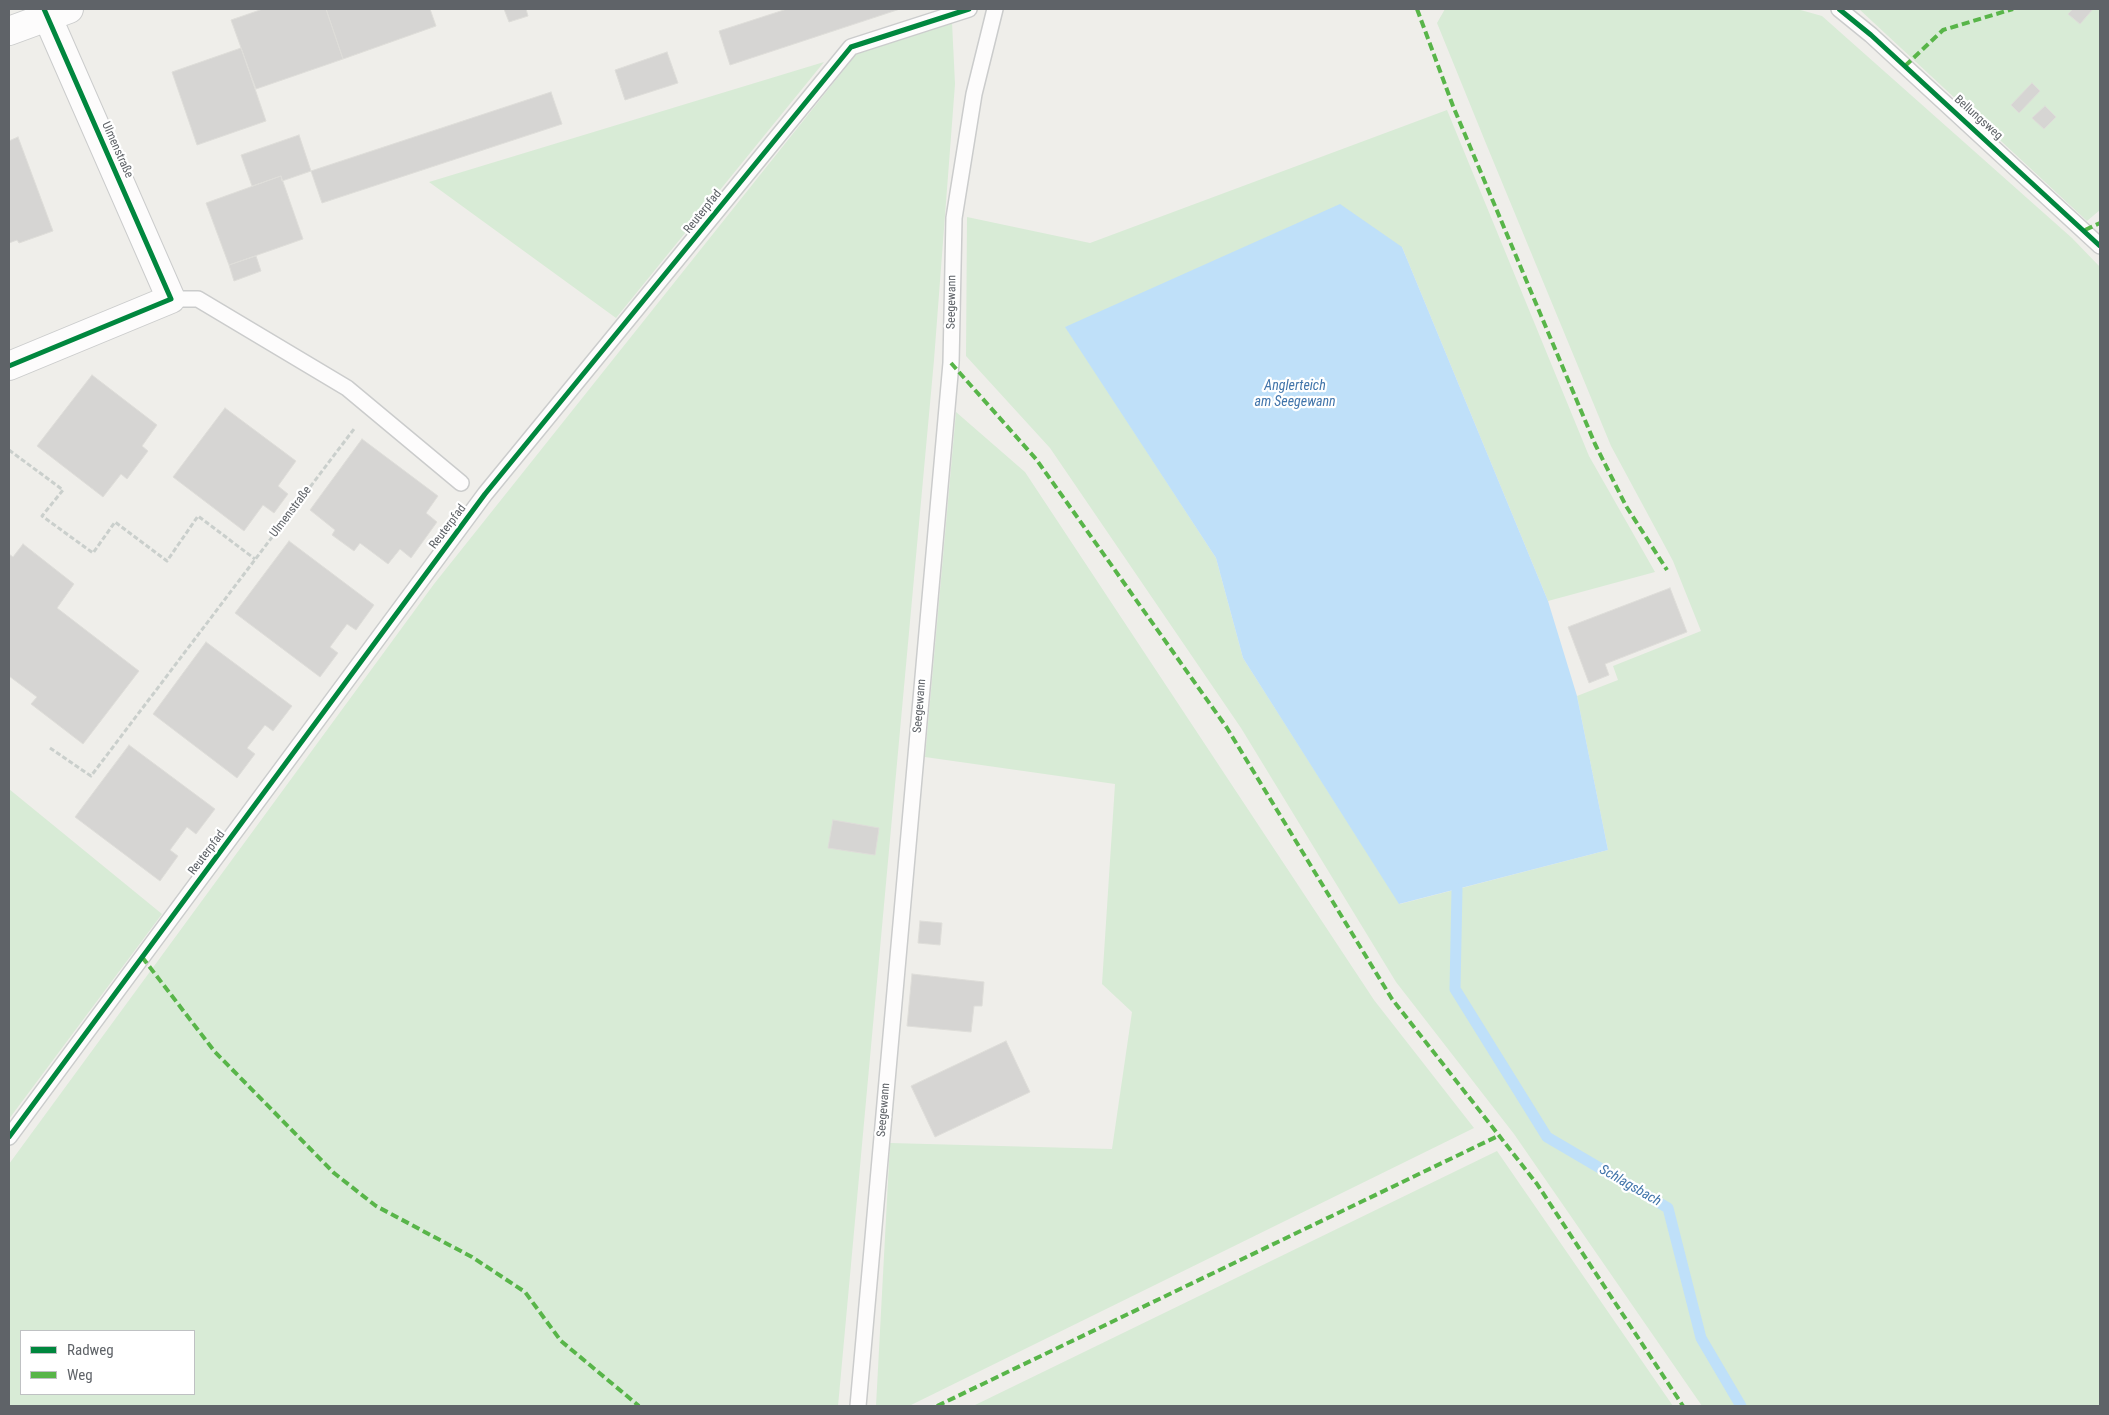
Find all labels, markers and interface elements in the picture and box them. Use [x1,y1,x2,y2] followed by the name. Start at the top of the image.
[1951,93,2005,143] street label: Bellungsweg
[98,120,136,180] street label: Ulmenstraße
[681,187,725,237] street label: Reuterpfad
[944,275,960,329] street label: Seegewann
[1254,378,1336,411] water label: Anglerteich am Seegewann
[267,484,315,540] street label: Ulmenstraße
[427,502,469,552] street label: Reuterpfad
[910,678,930,734] street label: Seegewann
[186,828,228,878] street label: Reuterpfad
[874,1082,894,1138] street label: Seegewann
[1596,1162,1664,1210] water label: Schlagsbach
[20,1330,195,1395] legend
[67,1341,114,1359] text: Radweg
[67,1366,93,1384] text: Weg

